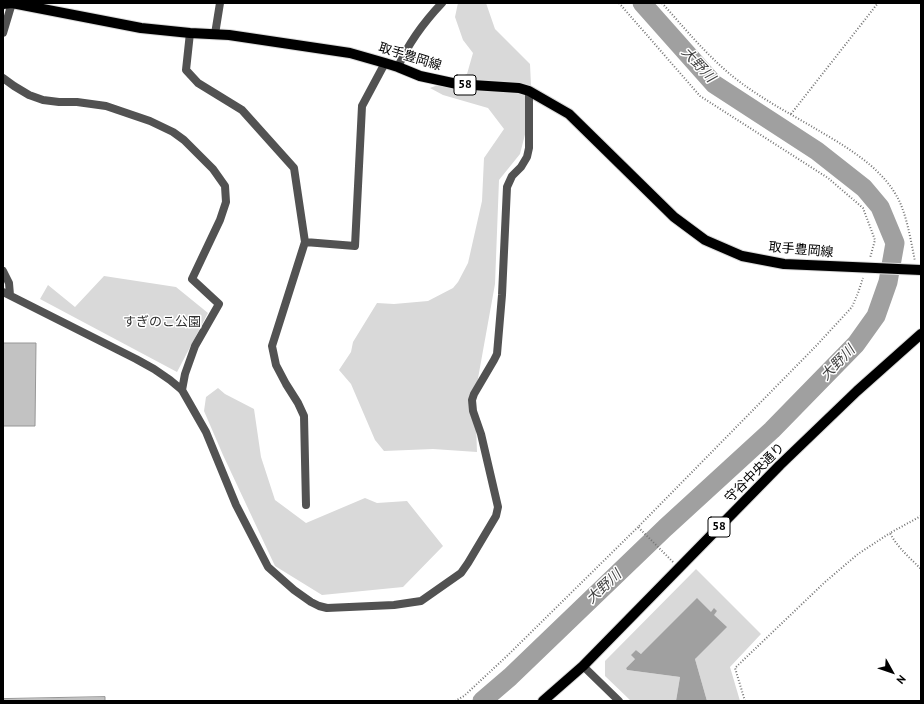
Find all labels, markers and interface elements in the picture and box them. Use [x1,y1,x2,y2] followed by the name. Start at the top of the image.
[377,40,443,74] street label: 取手豊岡線
[678,44,718,86] water label: 大野川
[454,75,476,95] road number: 58
[768,239,834,261] street label: 取手豊岡線
[123,314,201,330] park label: すぎのこ公園
[817,342,859,384] water label: 大野川
[722,440,788,506] street label: 守谷中央通り
[708,517,730,537] road number: 58
[583,567,625,607] water label: 大野川
[872,652,912,692] north arrow
[894,672,909,687] text: N

